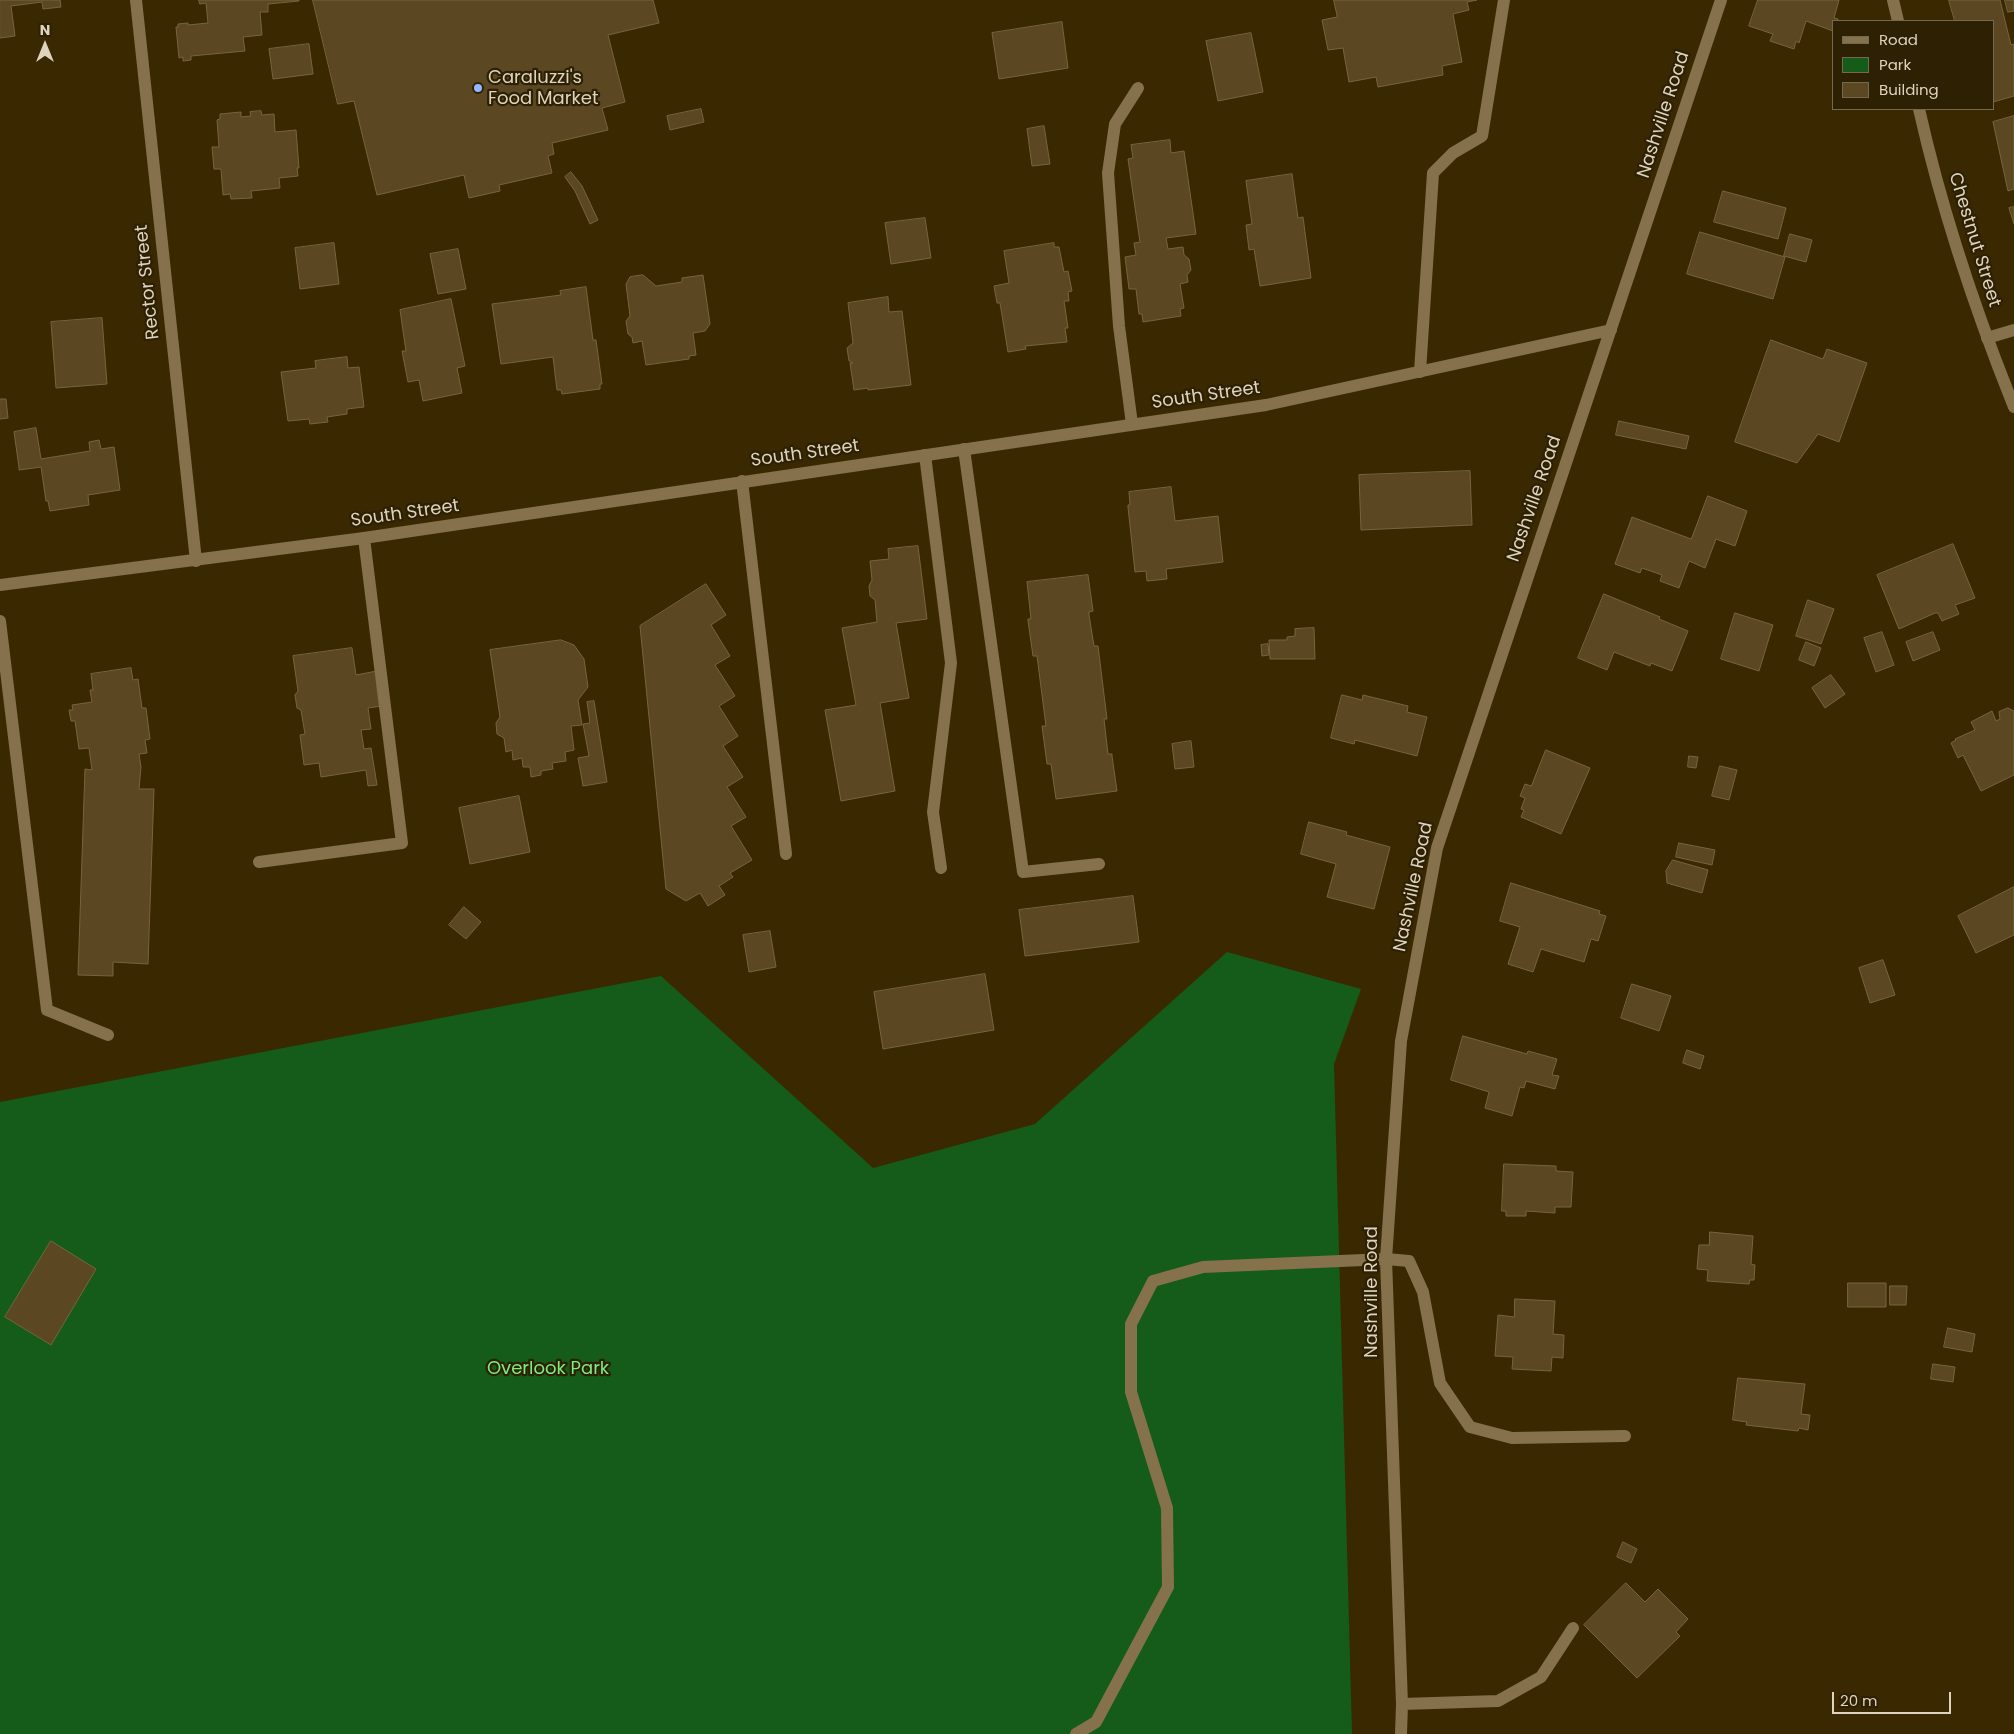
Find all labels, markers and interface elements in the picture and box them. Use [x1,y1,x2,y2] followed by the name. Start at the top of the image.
[20,20,70,70] north arrow
[40,20,50,40] text: N
[1832,20,1994,110] legend
[1879,29,1918,50] text: Road
[1633,49,1695,181] street label: Nashville Road
[1879,54,1911,75] text: Park
[488,67,598,110] place label: Caraluzzi's Food Market
[1879,79,1939,100] text: Building
[472,82,484,94] marker: Caraluzzi's Food Market
[1943,170,2005,310] street label: Chestnut Street
[131,224,165,340] street label: Rector Street
[1150,378,1262,414] street label: South Street
[1503,433,1567,565] street label: Nashville Road
[749,436,861,472] street label: South Street
[349,496,461,532] street label: South Street
[1390,820,1438,954] street label: Nashville Road
[1361,1226,1383,1358] street label: Nashville Road
[487,1358,609,1380] park label: Overlook Park
[1834,1682,1953,1714] scale bar
[1840,1690,1878,1711] text: 20 m

